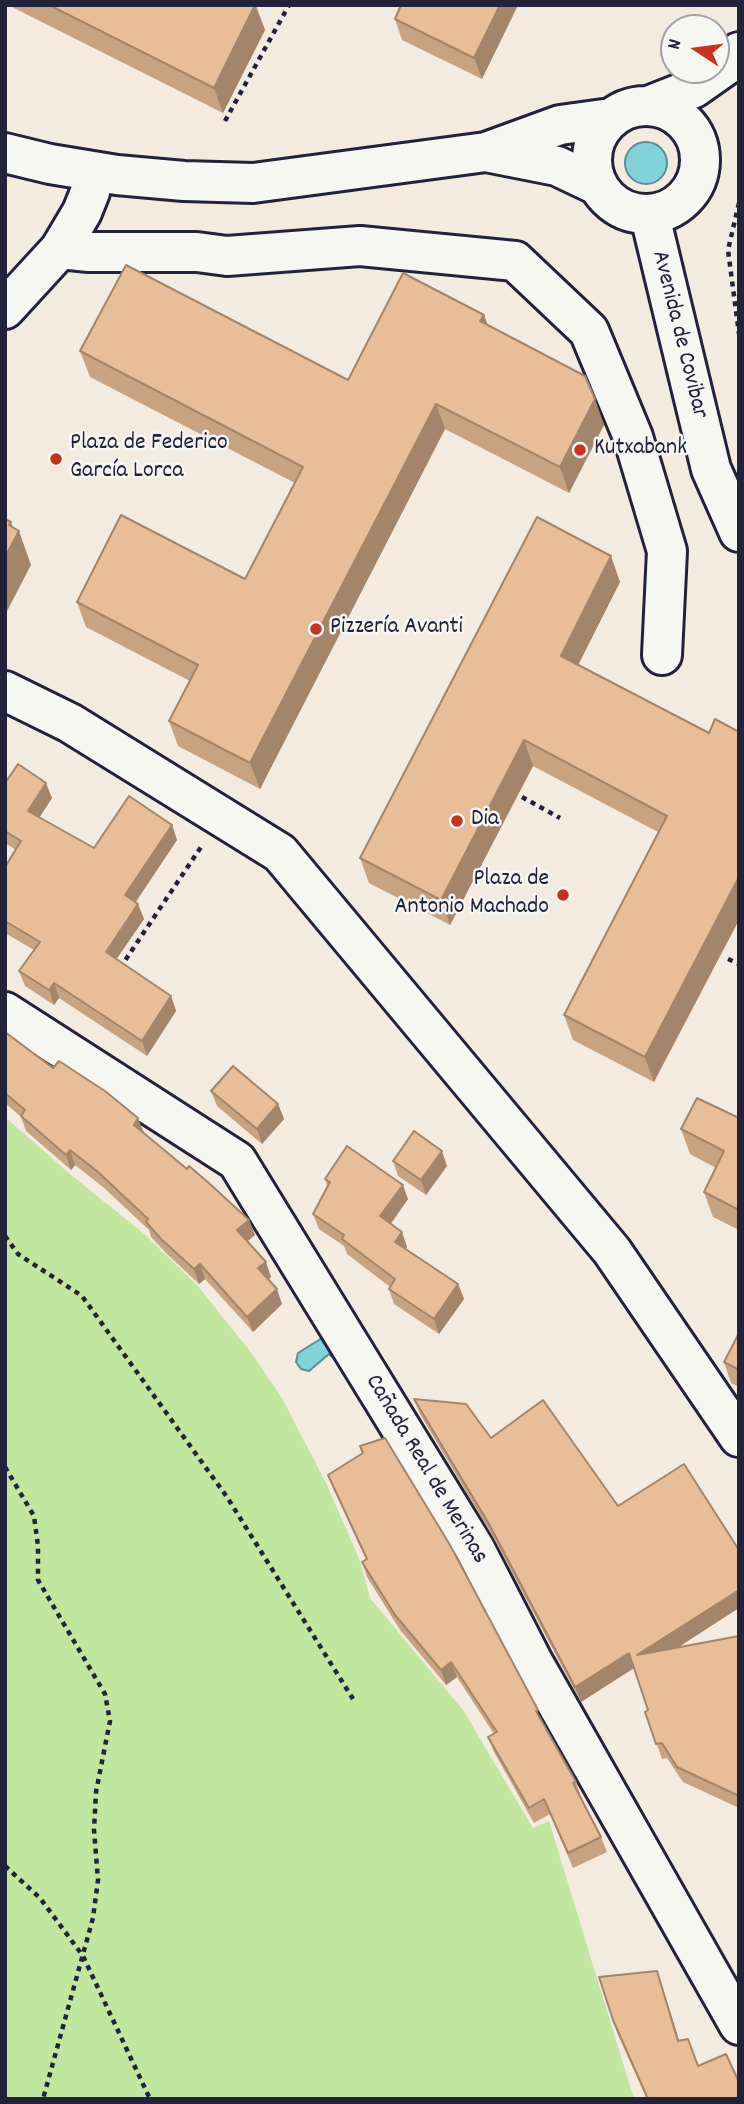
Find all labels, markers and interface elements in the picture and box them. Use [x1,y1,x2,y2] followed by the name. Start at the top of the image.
[660,14,730,84] north arrow
[662,37,690,52] text: N
[643,248,713,422] street label: Avenida de Covibar
[70,431,228,487] place label: Plaza de Federico García Lorca
[594,436,687,464] place label: Kutxabank
[572,442,588,458] marker: Kutxabank
[48,451,64,467] marker: Plaza de Federico García Lorca
[330,615,463,643] place label: Pizzería Avanti
[308,621,324,637] marker: Pizzería Avanti
[471,807,499,835] place label: Dia
[449,813,465,829] marker: Dia
[394,867,549,923] place label: Plaza de Antonio Machado
[555,887,571,903] marker: Plaza de Antonio Machado
[357,1370,493,1570] street label: Cañada Real de Merinas

